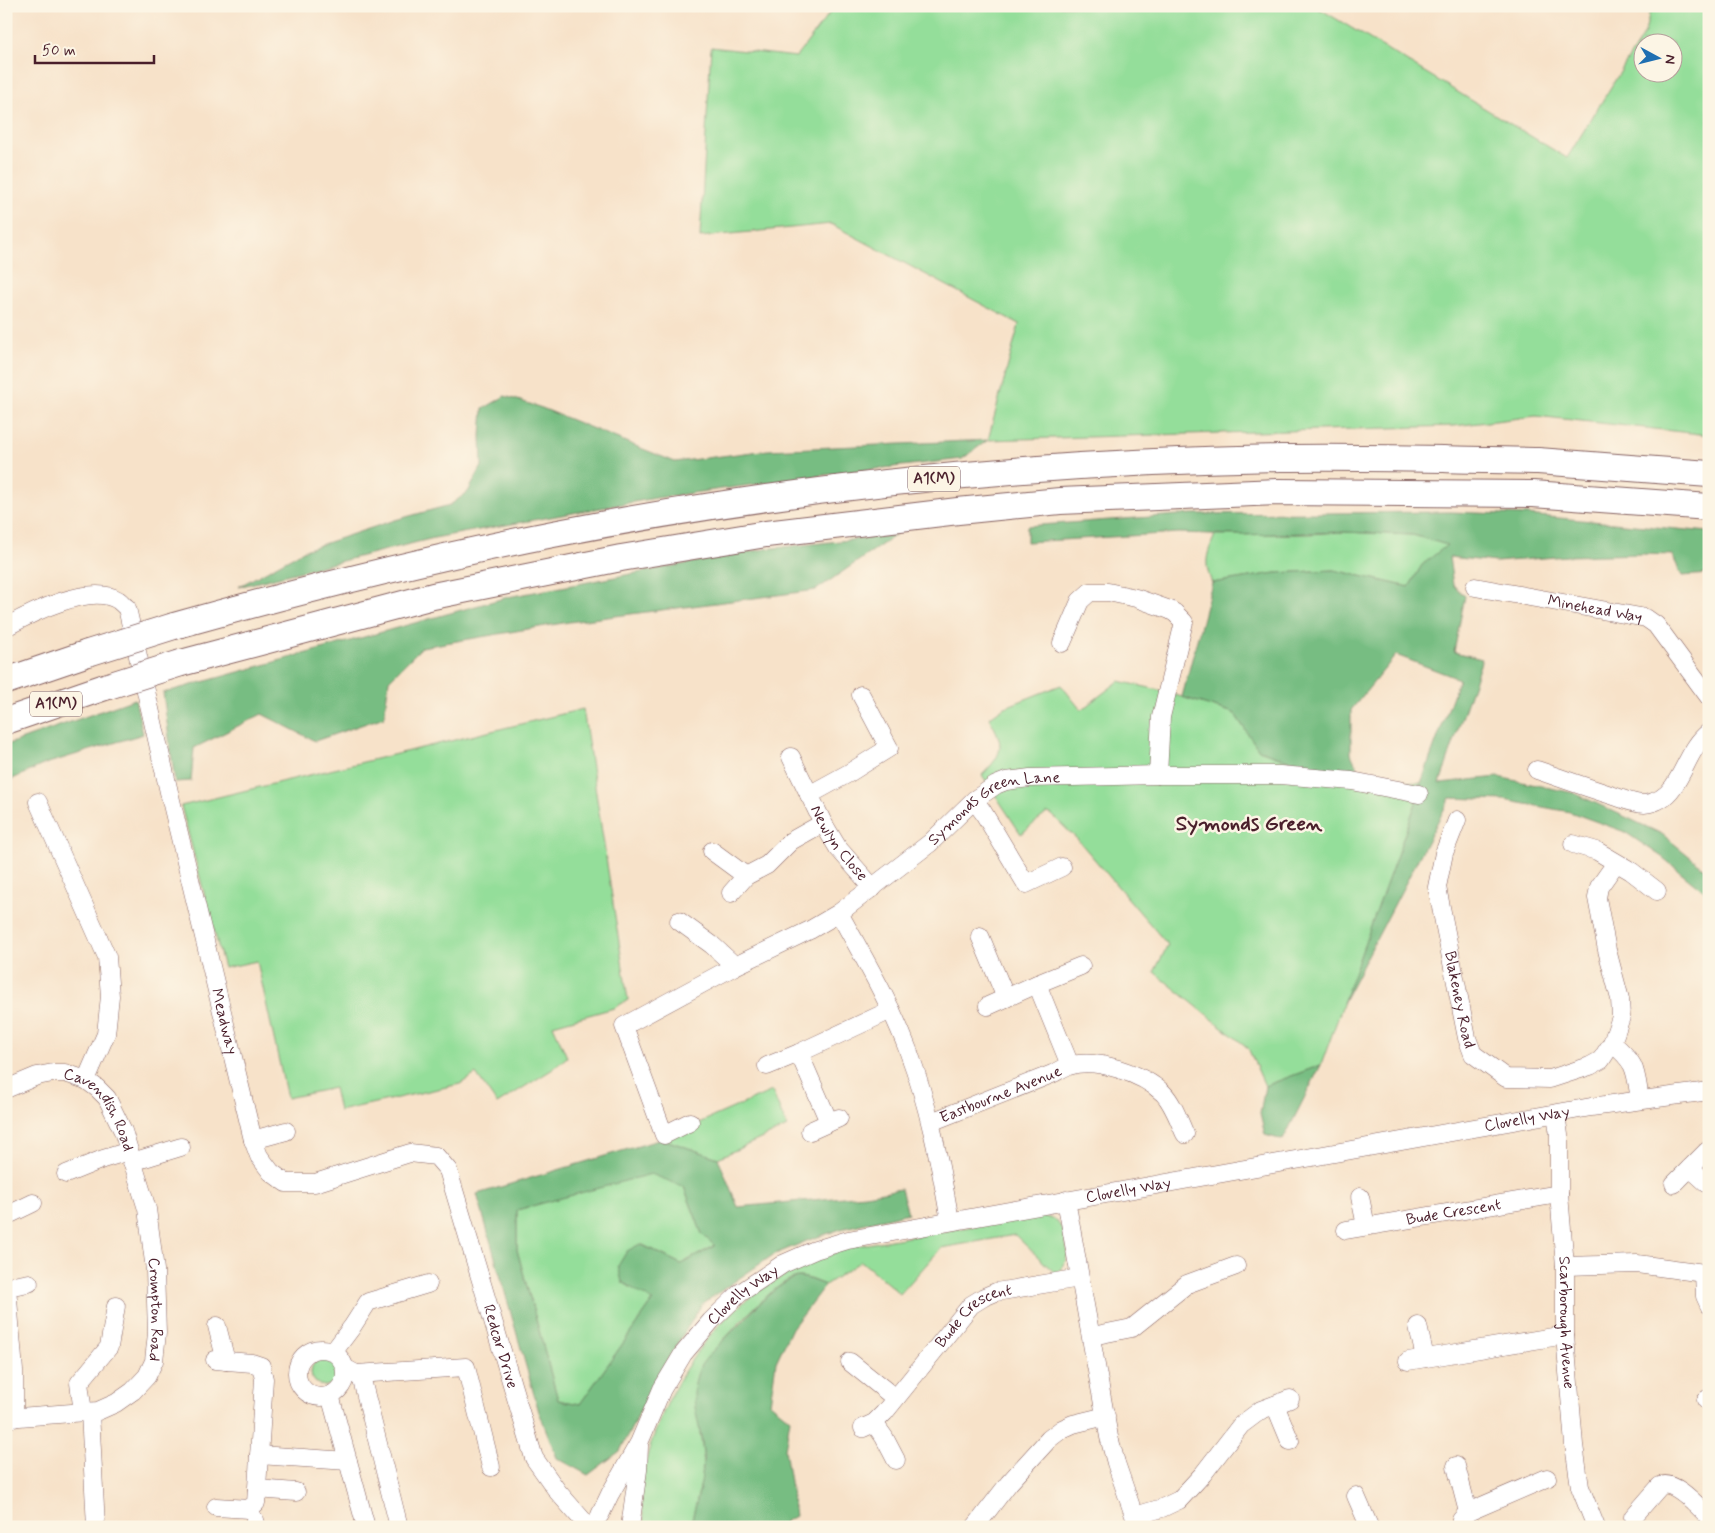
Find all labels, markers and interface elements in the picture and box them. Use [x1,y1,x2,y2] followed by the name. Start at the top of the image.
[35,32,154,64] scale bar
[1632,32,1682,82] north arrow
[42,41,76,61] text: 50 m
[1660,54,1679,65] text: N
[908,466,960,492] road number: A1(M)
[1546,590,1644,628] street label: Minehead Way
[30,692,82,716] road number: A1(M)
[923,767,1061,850] street label: Symonds Green Lane
[806,802,873,885] street label: Newlyn Close
[1176,810,1323,838] district label: Symonds Green
[1439,949,1480,1051] street label: Blakeney Road
[206,986,243,1057] street label: Meadway
[937,1060,1066,1128] street label: Eastbourne Avenue
[61,1063,139,1154] street label: Cavendish Road
[1483,1101,1571,1136] street label: Clovelly Way
[1084,1172,1173,1208] street label: Clovelly Way
[1404,1193,1503,1230] street label: Bude Crescent
[1554,1255,1580,1390] street label: Scarborough Avenue
[143,1256,168,1362] street label: Crompton Road
[702,1260,782,1330] street label: Clovelly Way
[930,1279,1013,1352] street label: Bude Crescent
[478,1302,523,1391] street label: Redcar Drive

